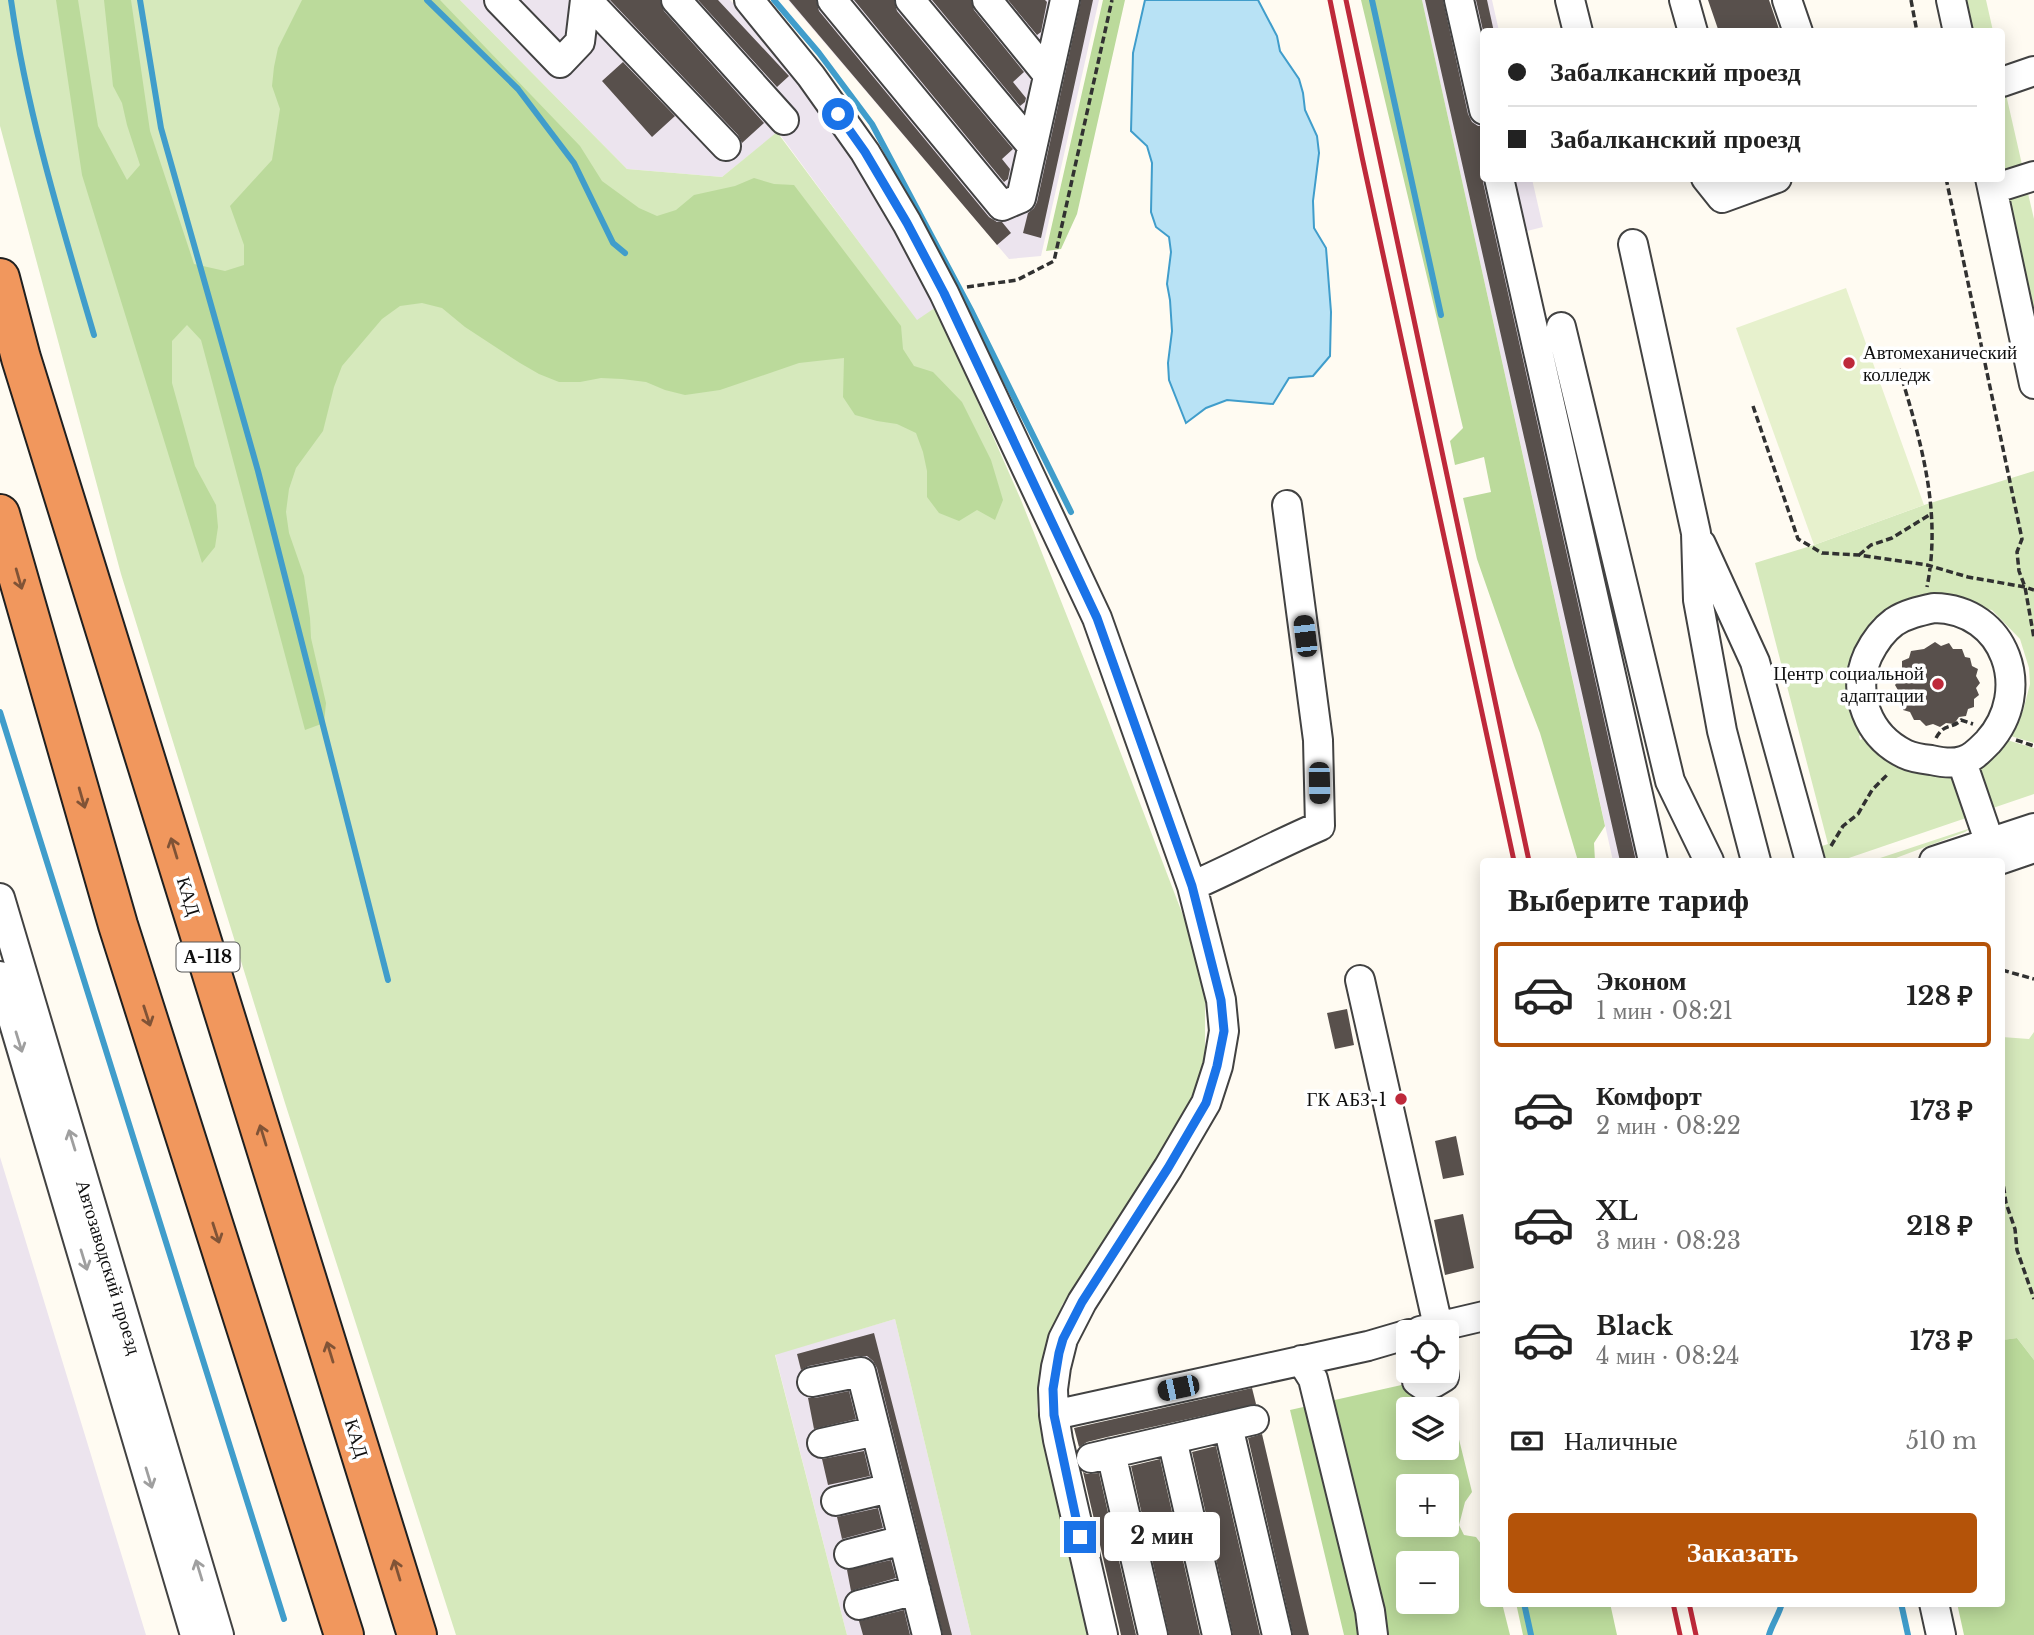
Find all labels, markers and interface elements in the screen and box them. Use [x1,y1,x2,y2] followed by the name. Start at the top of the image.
[1550,56,1801,88] text: Забалканский проезд
[822,98,854,130] route start
[1550,123,1801,155] text: Забалканский проезд
[1863,341,2017,386] place label: Автомеханический колледж
[1841,355,1857,371] marker: Автомеханический колледж
[13,568,26,590] one-way arrow
[1293,614,1318,658] car
[1773,662,1924,707] place label: Центр социальной адаптации
[1930,676,1946,692] marker: Центр социальной адаптации
[1309,762,1330,804] car
[76,787,89,809] one-way arrow
[167,837,179,859] one-way arrow
[172,874,205,918] street label: КАД
[1508,880,1749,920] text: Выберите тариф
[176,942,240,972] road number: А-118
[1512,963,1575,1026] icon: car
[1596,965,1686,997] text: Эконом
[1906,980,1973,1012] text: 128 ₽
[1596,997,1733,1025] text: 1 мин · 08:21
[142,1004,154,1026] one-way arrow
[14,1030,27,1052] one-way arrow
[1512,1078,1575,1141] icon: car
[1596,1080,1702,1112] text: Комфорт
[1306,1088,1387,1111] place label: ГК АБЗ-1
[1393,1091,1409,1107] marker: ГК АБЗ-1
[1910,1095,1973,1127] text: 173 ₽
[1596,1112,1741,1140] text: 2 мин · 08:22
[256,1124,269,1146] one-way arrow
[64,1129,77,1151] one-way arrow
[71,1177,146,1358] street label: Автозаводский проезд
[1512,1193,1575,1256] icon: car
[1596,1195,1638,1227] text: XL
[1906,1210,1973,1242] text: 218 ₽
[211,1221,223,1243] one-way arrow
[1596,1227,1741,1255] text: 3 мин · 08:23
[79,1248,92,1270] one-way arrow
[1512,1308,1575,1371] icon: car
[1596,1310,1673,1342] text: Black
[1396,1320,1459,1614] map controls
[1396,1320,1459,1383] button: locate
[1910,1325,1973,1357] text: 173 ₽
[323,1342,336,1364] one-way arrow
[1596,1342,1740,1370] text: 4 мин · 08:24
[1156,1373,1201,1403] car
[1396,1397,1459,1460] button: layers
[340,1416,373,1460] street label: КАД
[1508,1422,1546,1460] icon: cash
[1564,1425,1677,1457] text: Наличные
[1906,1427,1977,1455] text: 510 m
[143,1466,156,1488] one-way arrow
[1396,1474,1459,1537] button: +
[1104,1512,1220,1562] callout: 2 мин
[1508,1513,1977,1593] button: Заказать
[1064,1521,1096,1553] route end
[1130,1522,1194,1550] text: 2 мин
[1396,1551,1459,1614] button: −
[192,1559,205,1581] one-way arrow
[390,1559,403,1581] one-way arrow

